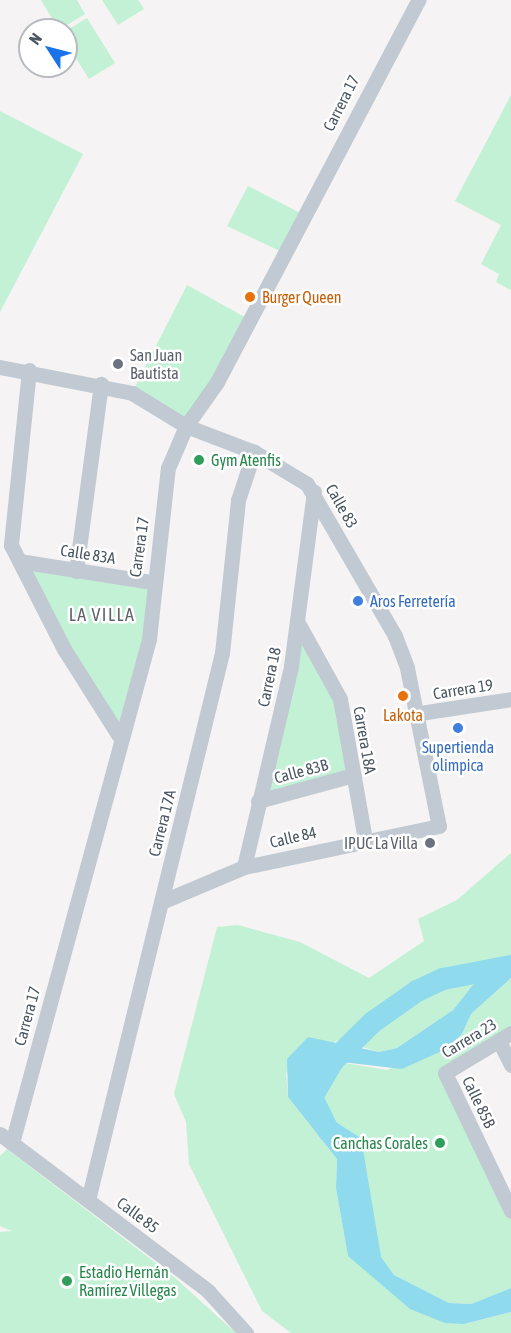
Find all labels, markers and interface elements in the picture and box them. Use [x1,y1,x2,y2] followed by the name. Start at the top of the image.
[18,18,78,78] north arrow
[25,29,45,48] text: N
[319,72,363,134] street label: Carrera 17
[262,287,342,307] place label: Burger Queen
[243,290,257,304] marker: Burger Queen
[130,345,182,383] place label: San Juan Bautista
[111,357,125,371] marker: San Juan Bautista
[211,450,281,470] place label: Gym Atenfis
[192,453,206,467] marker: Gym Atenfis
[322,481,362,531] street label: Calle 83
[125,516,153,578] street label: Carrera 17
[59,540,117,568] street label: Calle 83A
[370,591,456,611] place label: Aros Ferretería
[351,594,365,608] marker: Aros Ferretería
[69,604,135,626] district label: LA VILLA
[253,645,285,709] street label: Carrera 18
[432,675,494,703] street label: Carrera 19
[396,689,410,703] marker: Lakota
[350,705,380,775] street label: Carrera 18A
[383,705,423,725] place label: Lakota
[451,721,465,735] marker: Supertienda olimpica
[422,737,494,775] place label: Supertienda olimpica
[272,755,330,787] street label: Calle 83B
[144,788,180,858] street label: Carrera 17A
[268,822,318,852] street label: Calle 84
[344,833,418,853] place label: IPUC La Villa
[423,836,437,850] marker: IPUC La Villa
[10,984,44,1048] street label: Carrera 17
[438,1014,500,1062] street label: Carrera 23
[458,1073,500,1131] street label: Calle 85B
[333,1133,428,1153] place label: Canchas Corales
[433,1136,447,1150] marker: Canchas Corales
[113,1193,163,1237] street label: Calle 85
[79,1262,176,1300] place label: Estadio Hernán Ramírez Villegas
[60,1274,74,1288] marker: Estadio Hernán Ramírez Villegas

